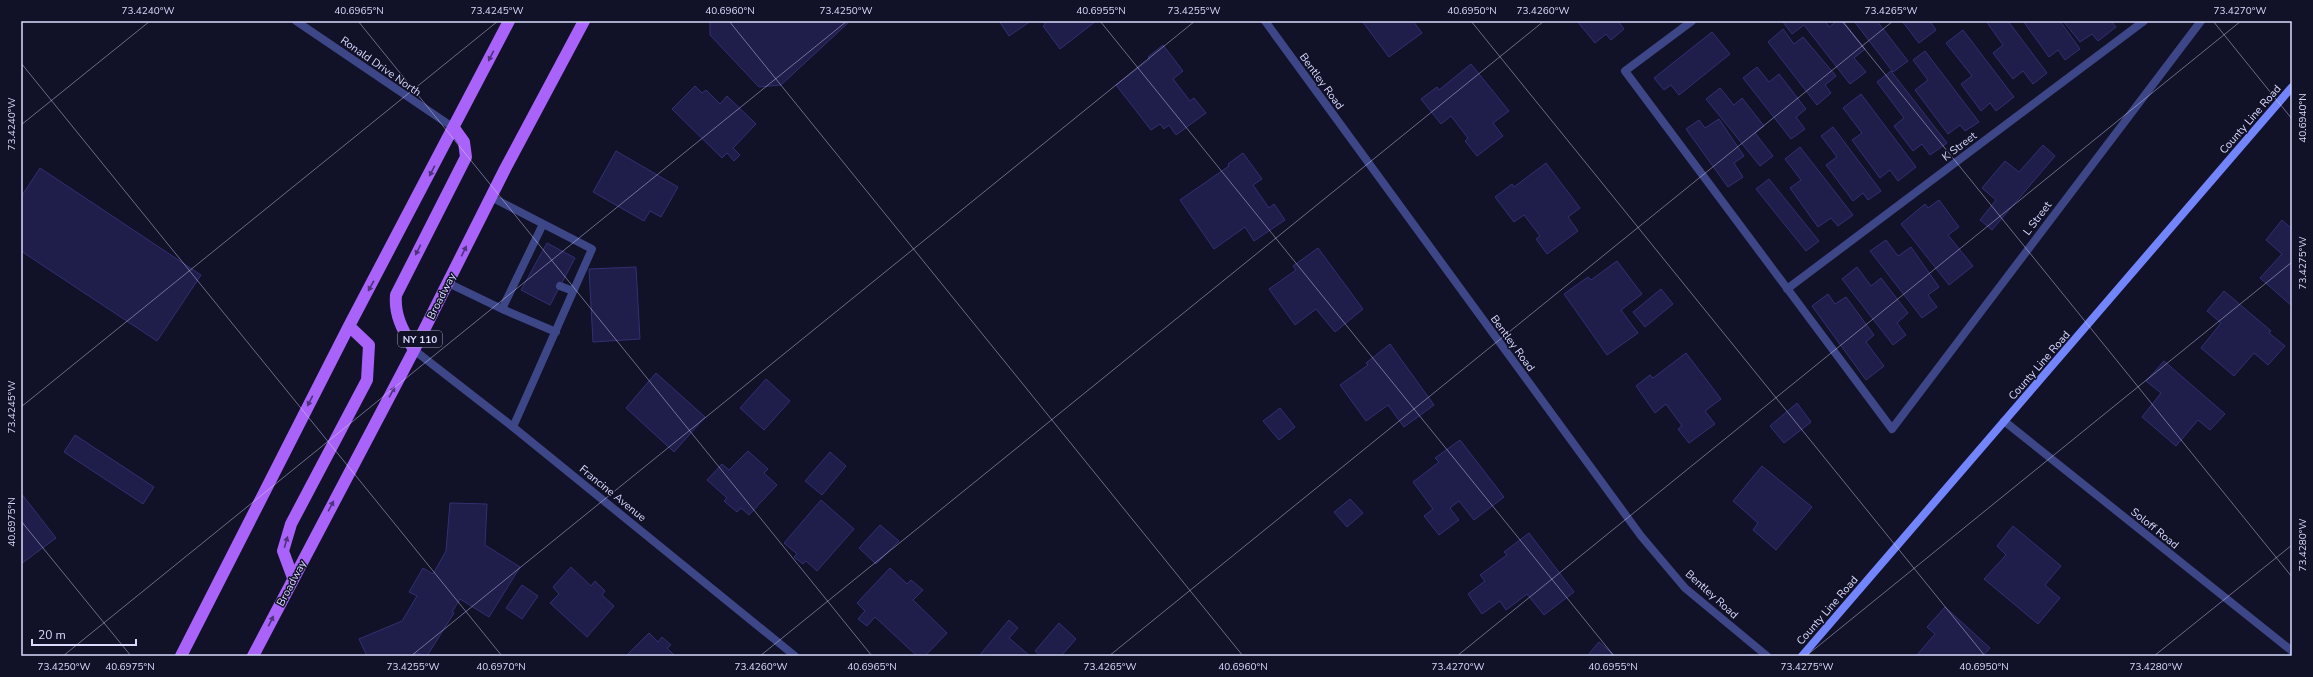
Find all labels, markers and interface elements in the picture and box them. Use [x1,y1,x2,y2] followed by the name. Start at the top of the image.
[121,4,175,18] text: 73.4240°W
[334,4,384,18] text: 40.6965°N
[470,4,524,18] text: 73.4245°W
[705,4,755,18] text: 40.6960°N
[819,4,873,18] text: 73.4250°W
[1076,4,1126,18] text: 40.6955°N
[1167,4,1221,18] text: 73.4255°W
[1447,4,1497,18] text: 40.6950°N
[1516,4,1570,18] text: 73.4260°W
[1864,4,1918,18] text: 73.4265°W
[2213,4,2267,18] text: 73.4270°W
[337,33,424,100] street label: Ronald Drive North
[488,50,494,61] one-way arrow
[1296,50,1347,113] street label: Bentley Road
[2216,82,2285,157] street label: County Line Road
[2296,93,2310,143] text: 40.6940°N
[5,97,19,151] text: 73.4240°W
[1939,128,1980,164] street label: K Street
[428,166,435,177] one-way arrow
[2020,198,2055,238] street label: L Street
[2296,236,2310,290] text: 73.4275°W
[415,245,422,256] one-way arrow
[461,245,467,256] one-way arrow
[423,270,460,322] street label: Broadway
[367,280,374,292] one-way arrow
[1487,312,1538,375] street label: Bentley Road
[2005,328,2074,403] street label: County Line Road
[398,331,442,347] road number: NY 110
[5,380,19,434] text: 73.4245°W
[389,386,396,397] one-way arrow
[307,396,313,407] one-way arrow
[576,462,649,525] street label: Francine Avenue
[5,497,19,547] text: 40.6975°N
[328,500,335,512] one-way arrow
[2128,504,2182,552] street label: Soloff Road
[2296,518,2310,572] text: 73.4280°W
[283,535,289,547] one-way arrow
[273,557,310,609] street label: Broadway
[1682,567,1741,622] street label: Bentley Road
[1793,573,1862,648] street label: County Line Road
[268,616,274,627] one-way arrow
[32,621,136,647] scale bar
[38,627,66,643] text: 20 m
[37,660,91,674] text: 73.4250°W
[105,660,155,674] text: 40.6975°N
[386,660,440,674] text: 73.4255°W
[476,660,526,674] text: 40.6970°N
[734,660,788,674] text: 73.4260°W
[847,660,897,674] text: 40.6965°N
[1083,660,1137,674] text: 73.4265°W
[1218,660,1268,674] text: 40.6960°N
[1431,660,1485,674] text: 73.4270°W
[1588,660,1638,674] text: 40.6955°N
[1780,660,1834,674] text: 73.4275°W
[1959,660,2009,674] text: 40.6950°N
[2129,660,2183,674] text: 73.4280°W

